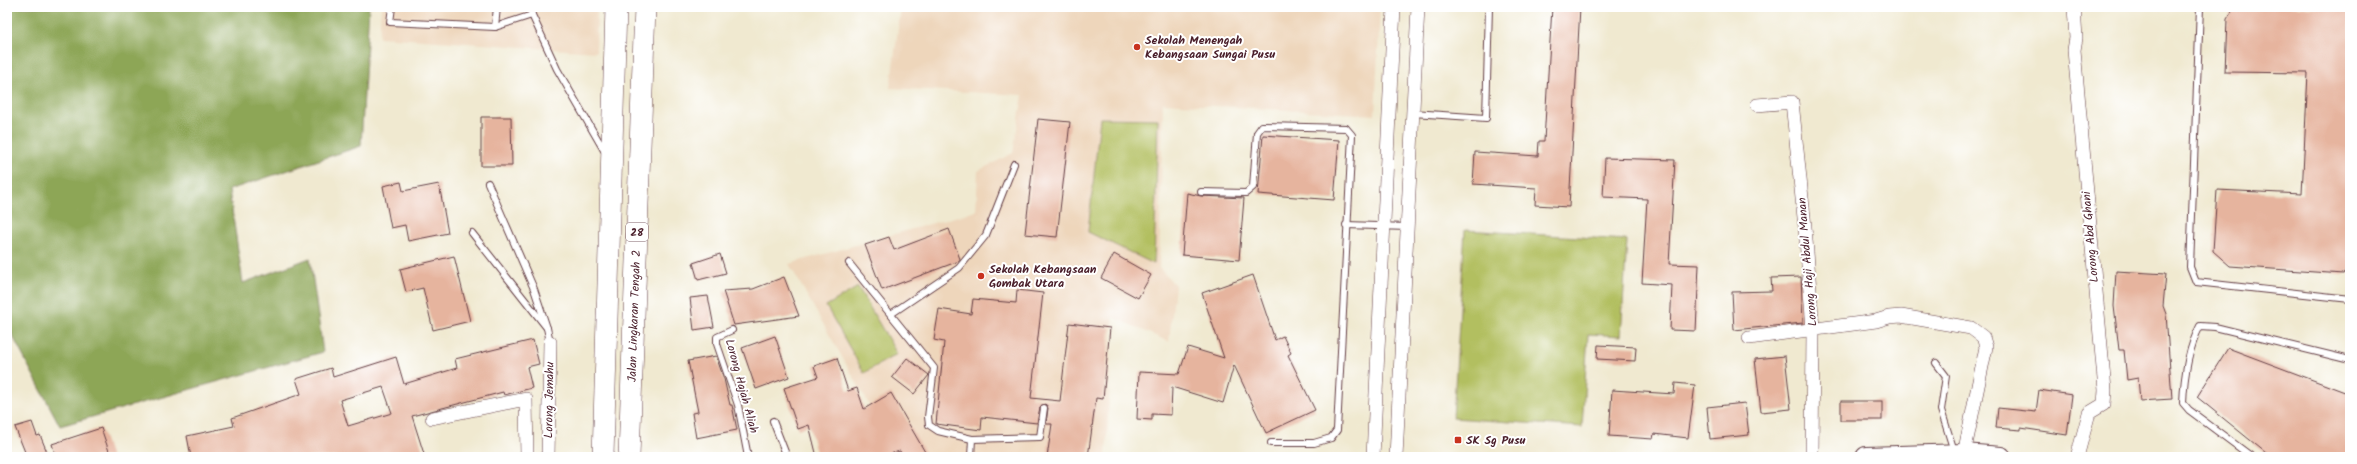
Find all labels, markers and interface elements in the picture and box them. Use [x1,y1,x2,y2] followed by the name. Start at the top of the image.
[1145,31,1275,64] place label: Sekolah Menengah Kebangsaan Sungai Pusu
[1132,42,1142,52] marker: Sekolah Menengah Kebangsaan Sungai Pusu
[2077,189,2104,283] street label: Lorong Abd Ghani
[1792,197,1823,327] street label: Lorong Haji Abdul Manan
[626,223,648,241] road number: 28
[623,250,646,382] street label: Jalan Lingkaran Tengah 2
[989,260,1097,293] place label: Sekolah Kebangsaan Gombak Utara
[976,271,986,281] marker: Sekolah Kebangsaan Gombak Utara
[720,337,763,435] street label: Lorong Hajah Aliah
[539,361,560,439] street label: Lorong Jemahu
[1466,431,1526,450] place label: SK Sg Pusu
[1453,435,1463,445] marker: SK Sg Pusu

